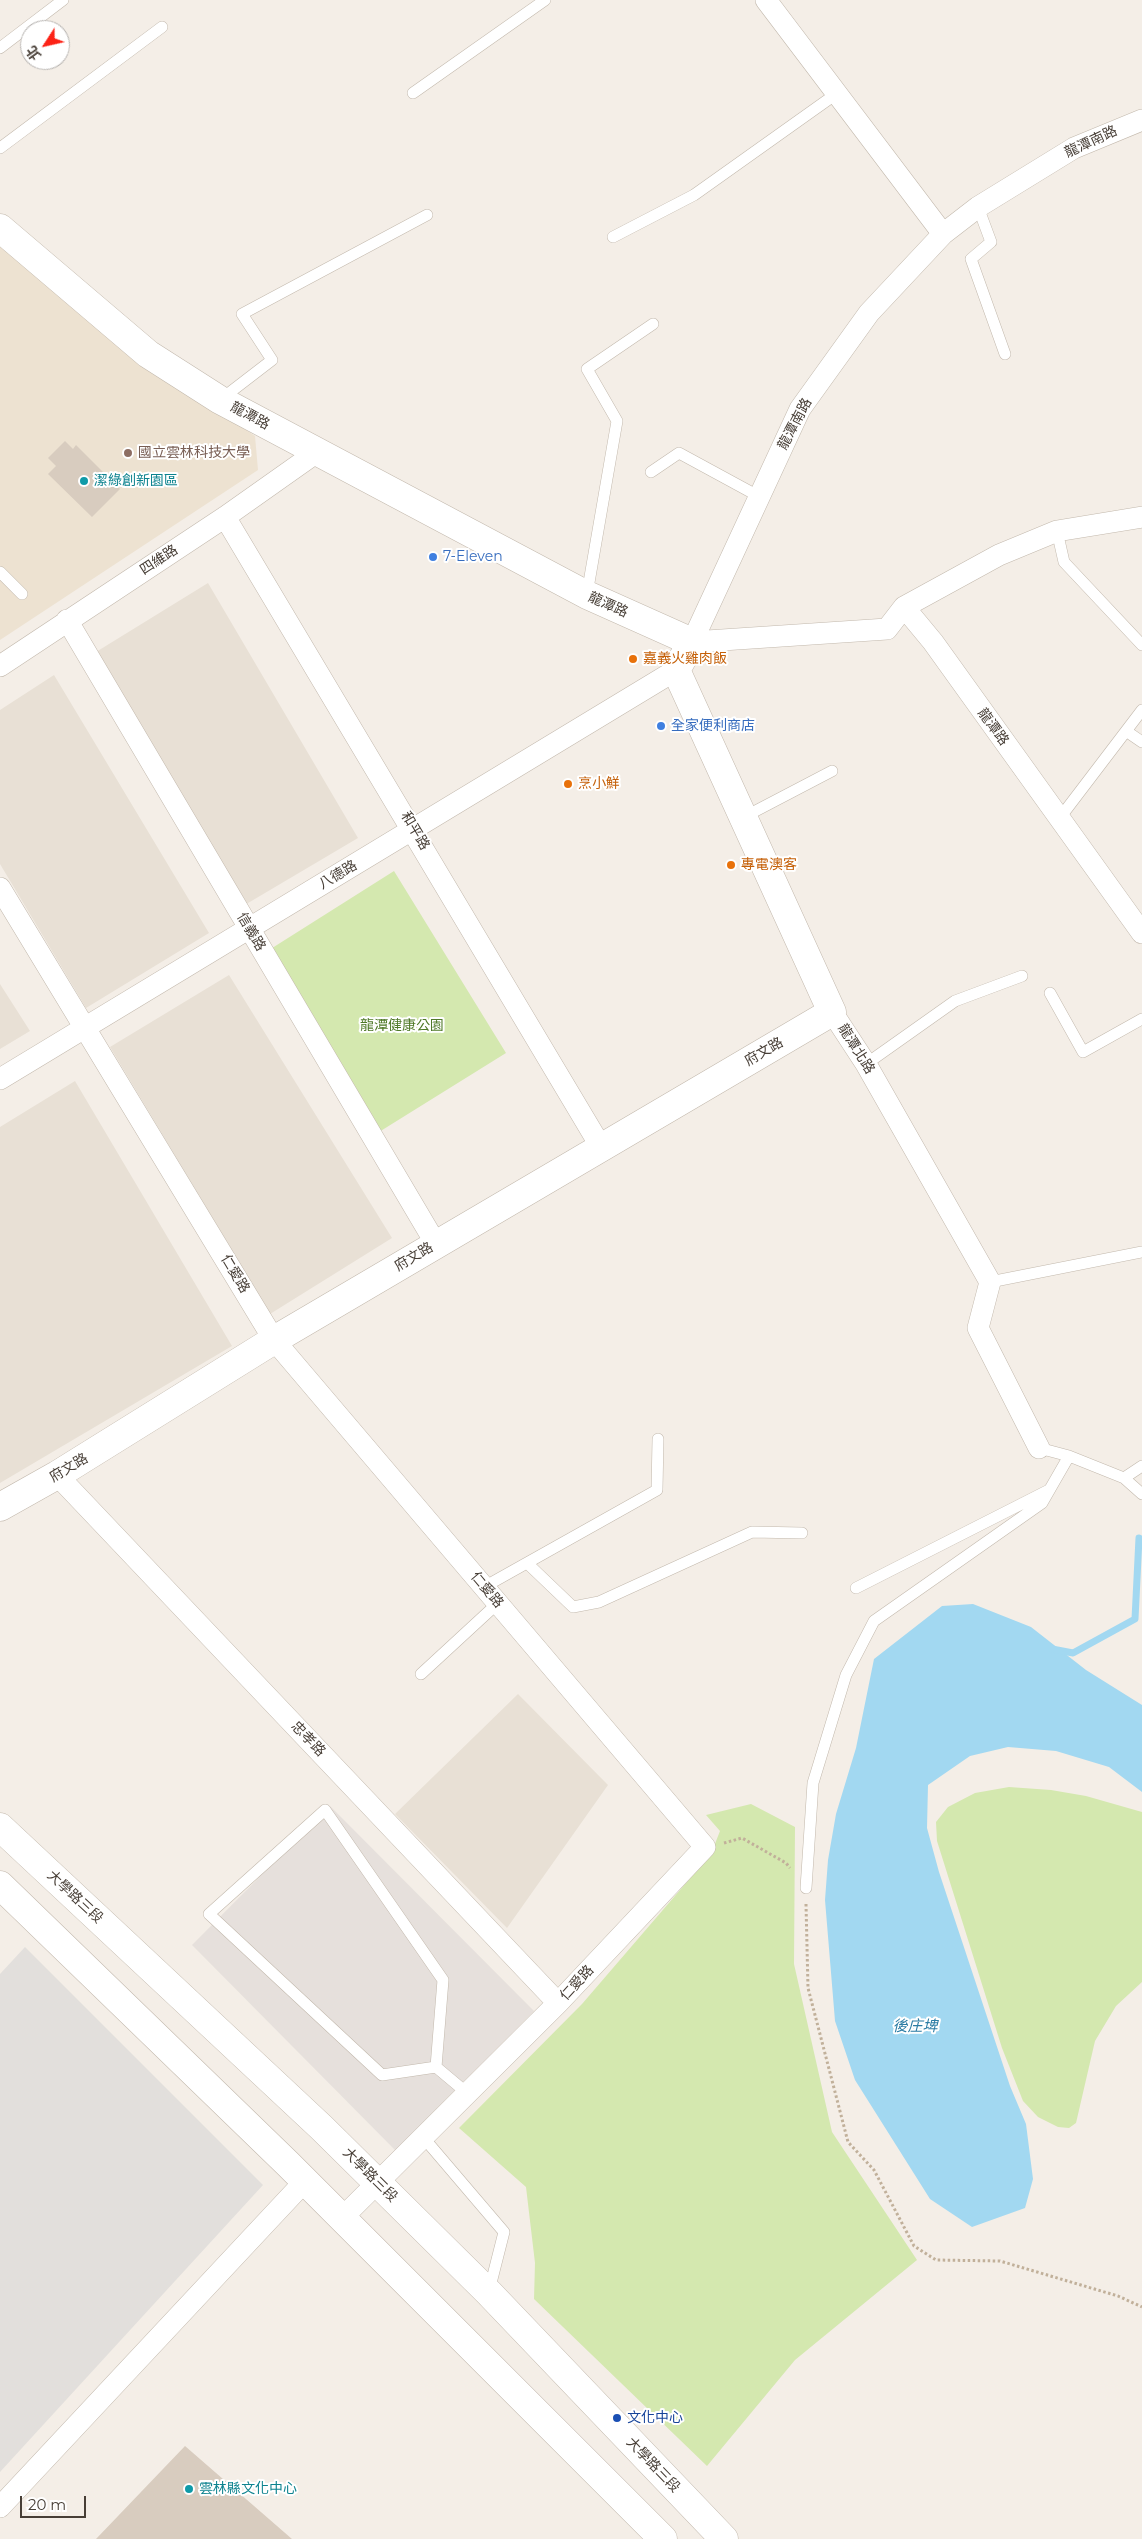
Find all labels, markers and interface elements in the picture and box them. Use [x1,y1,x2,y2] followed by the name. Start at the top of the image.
[20,20,70,70] north arrow
[22,42,45,64] text: 北
[1062,123,1120,161] street label: 龍潭南路
[774,395,816,453] street label: 龍潭南路
[228,399,272,433] street label: 龍潭路
[138,445,250,461] place label: 國立雲林科技大學
[122,447,134,459] marker: 國立雲林科技大學
[94,473,178,489] place label: 潔綠創新園區
[78,475,90,487] marker: 潔綠創新園區
[137,542,181,578] street label: 四維路
[443,549,503,565] place label: 7-Eleven
[427,551,439,563] marker: 7-Eleven
[585,589,631,621] street label: 龍潭路
[643,651,727,667] place label: 嘉義火雞肉飯
[627,653,639,665] marker: 嘉義火雞肉飯
[974,705,1012,749] street label: 龍潭路
[671,718,755,734] place label: 全家便利商店
[655,720,667,732] marker: 全家便利商店
[578,776,620,792] place label: 烹小鮮
[562,778,574,790] marker: 烹小鮮
[397,809,433,853] street label: 和平路
[316,857,360,893] street label: 八德路
[741,857,797,873] place label: 專電澳客
[725,859,737,871] marker: 專電澳客
[233,910,269,954] street label: 信義路
[360,1018,444,1034] park label: 龍潭健康公園
[834,1021,878,1077] street label: 龍潭北路
[742,1034,786,1070] street label: 府文路
[392,1239,436,1275] street label: 府文路
[217,1252,253,1296] street label: 仁愛路
[47,1450,91,1486] street label: 府文路
[467,1569,507,1611] street label: 仁愛路
[287,1718,329,1760] street label: 忠孝路
[44,1867,106,1927] street label: 大學路三段
[557,1962,597,2004] street label: 仁愛路
[893,2018,937,2036] water label: 後庄埤
[339,2144,401,2206] street label: 大學路三段
[627,2410,683,2426] place label: 文化中心
[611,2412,623,2424] marker: 文化中心
[623,2434,683,2496] street label: 大學路三段
[199,2481,297,2497] place label: 雲林縣文化中心
[183,2483,195,2495] marker: 雲林縣文化中心
[22,2486,89,2518] scale bar
[28,2495,66,2514] text: 20 m

